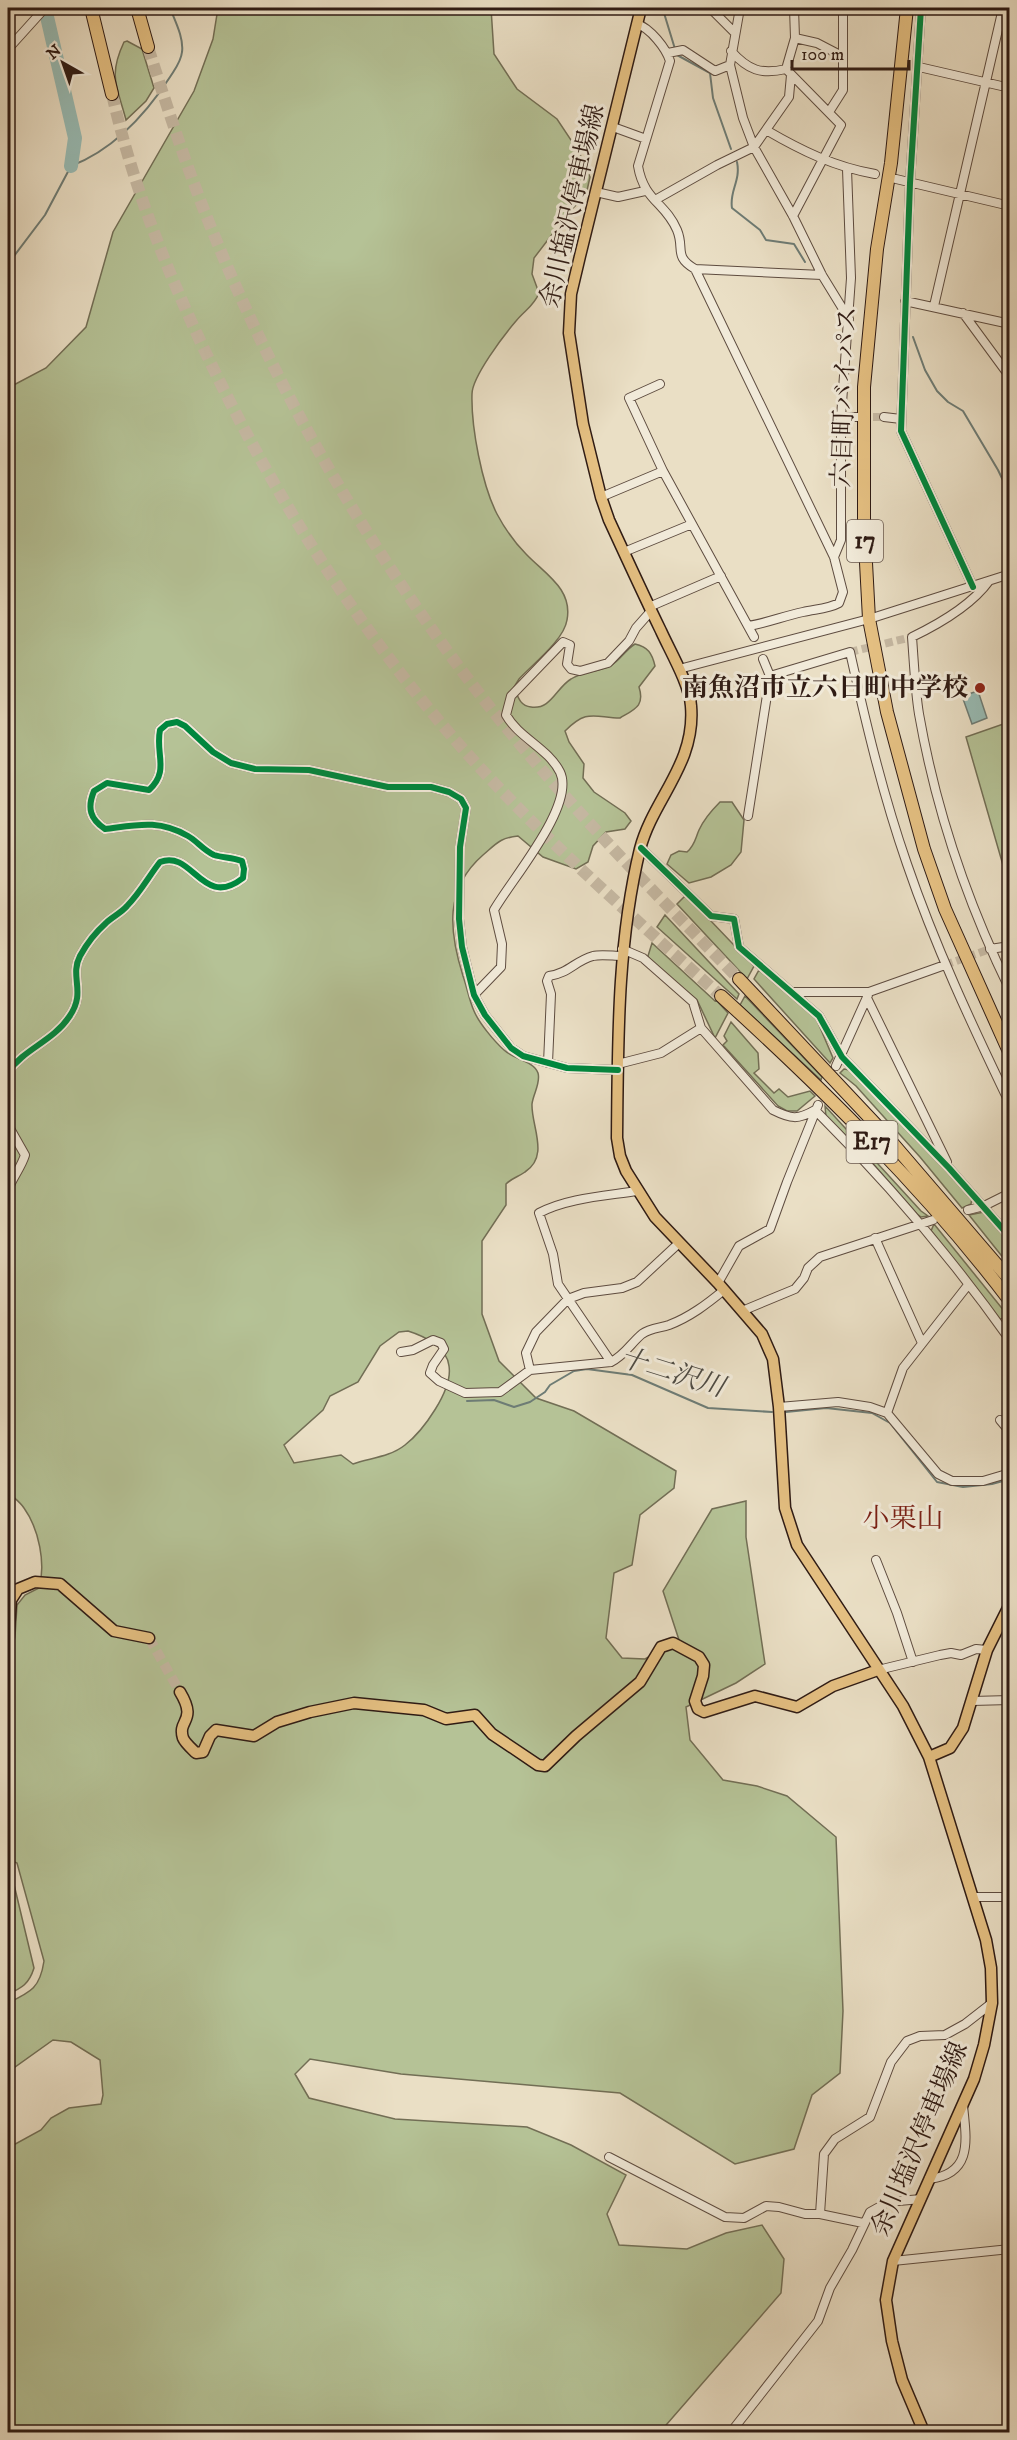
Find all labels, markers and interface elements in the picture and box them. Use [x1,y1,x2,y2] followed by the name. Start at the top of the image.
[33,33,93,93] north arrow
[792,33,909,71] scale bar
[43,40,65,64] text: N
[801,44,844,66] text: 100 m
[534,101,612,311] street label: 余川塩沢停車場線
[825,306,865,488] street label: 六日町バイパス
[847,520,883,562] road number: 17
[682,672,968,705] place label: 南魚沼市立六日町中学校
[973,681,987,695] marker: 南魚沼市立六日町中学校
[846,1121,898,1163] road number: E17
[615,1341,731,1406] water label: 十二沢川
[863,1502,944,1536] district label: 小栗山
[864,2037,976,2241] street label: 余川塩沢停車場線

